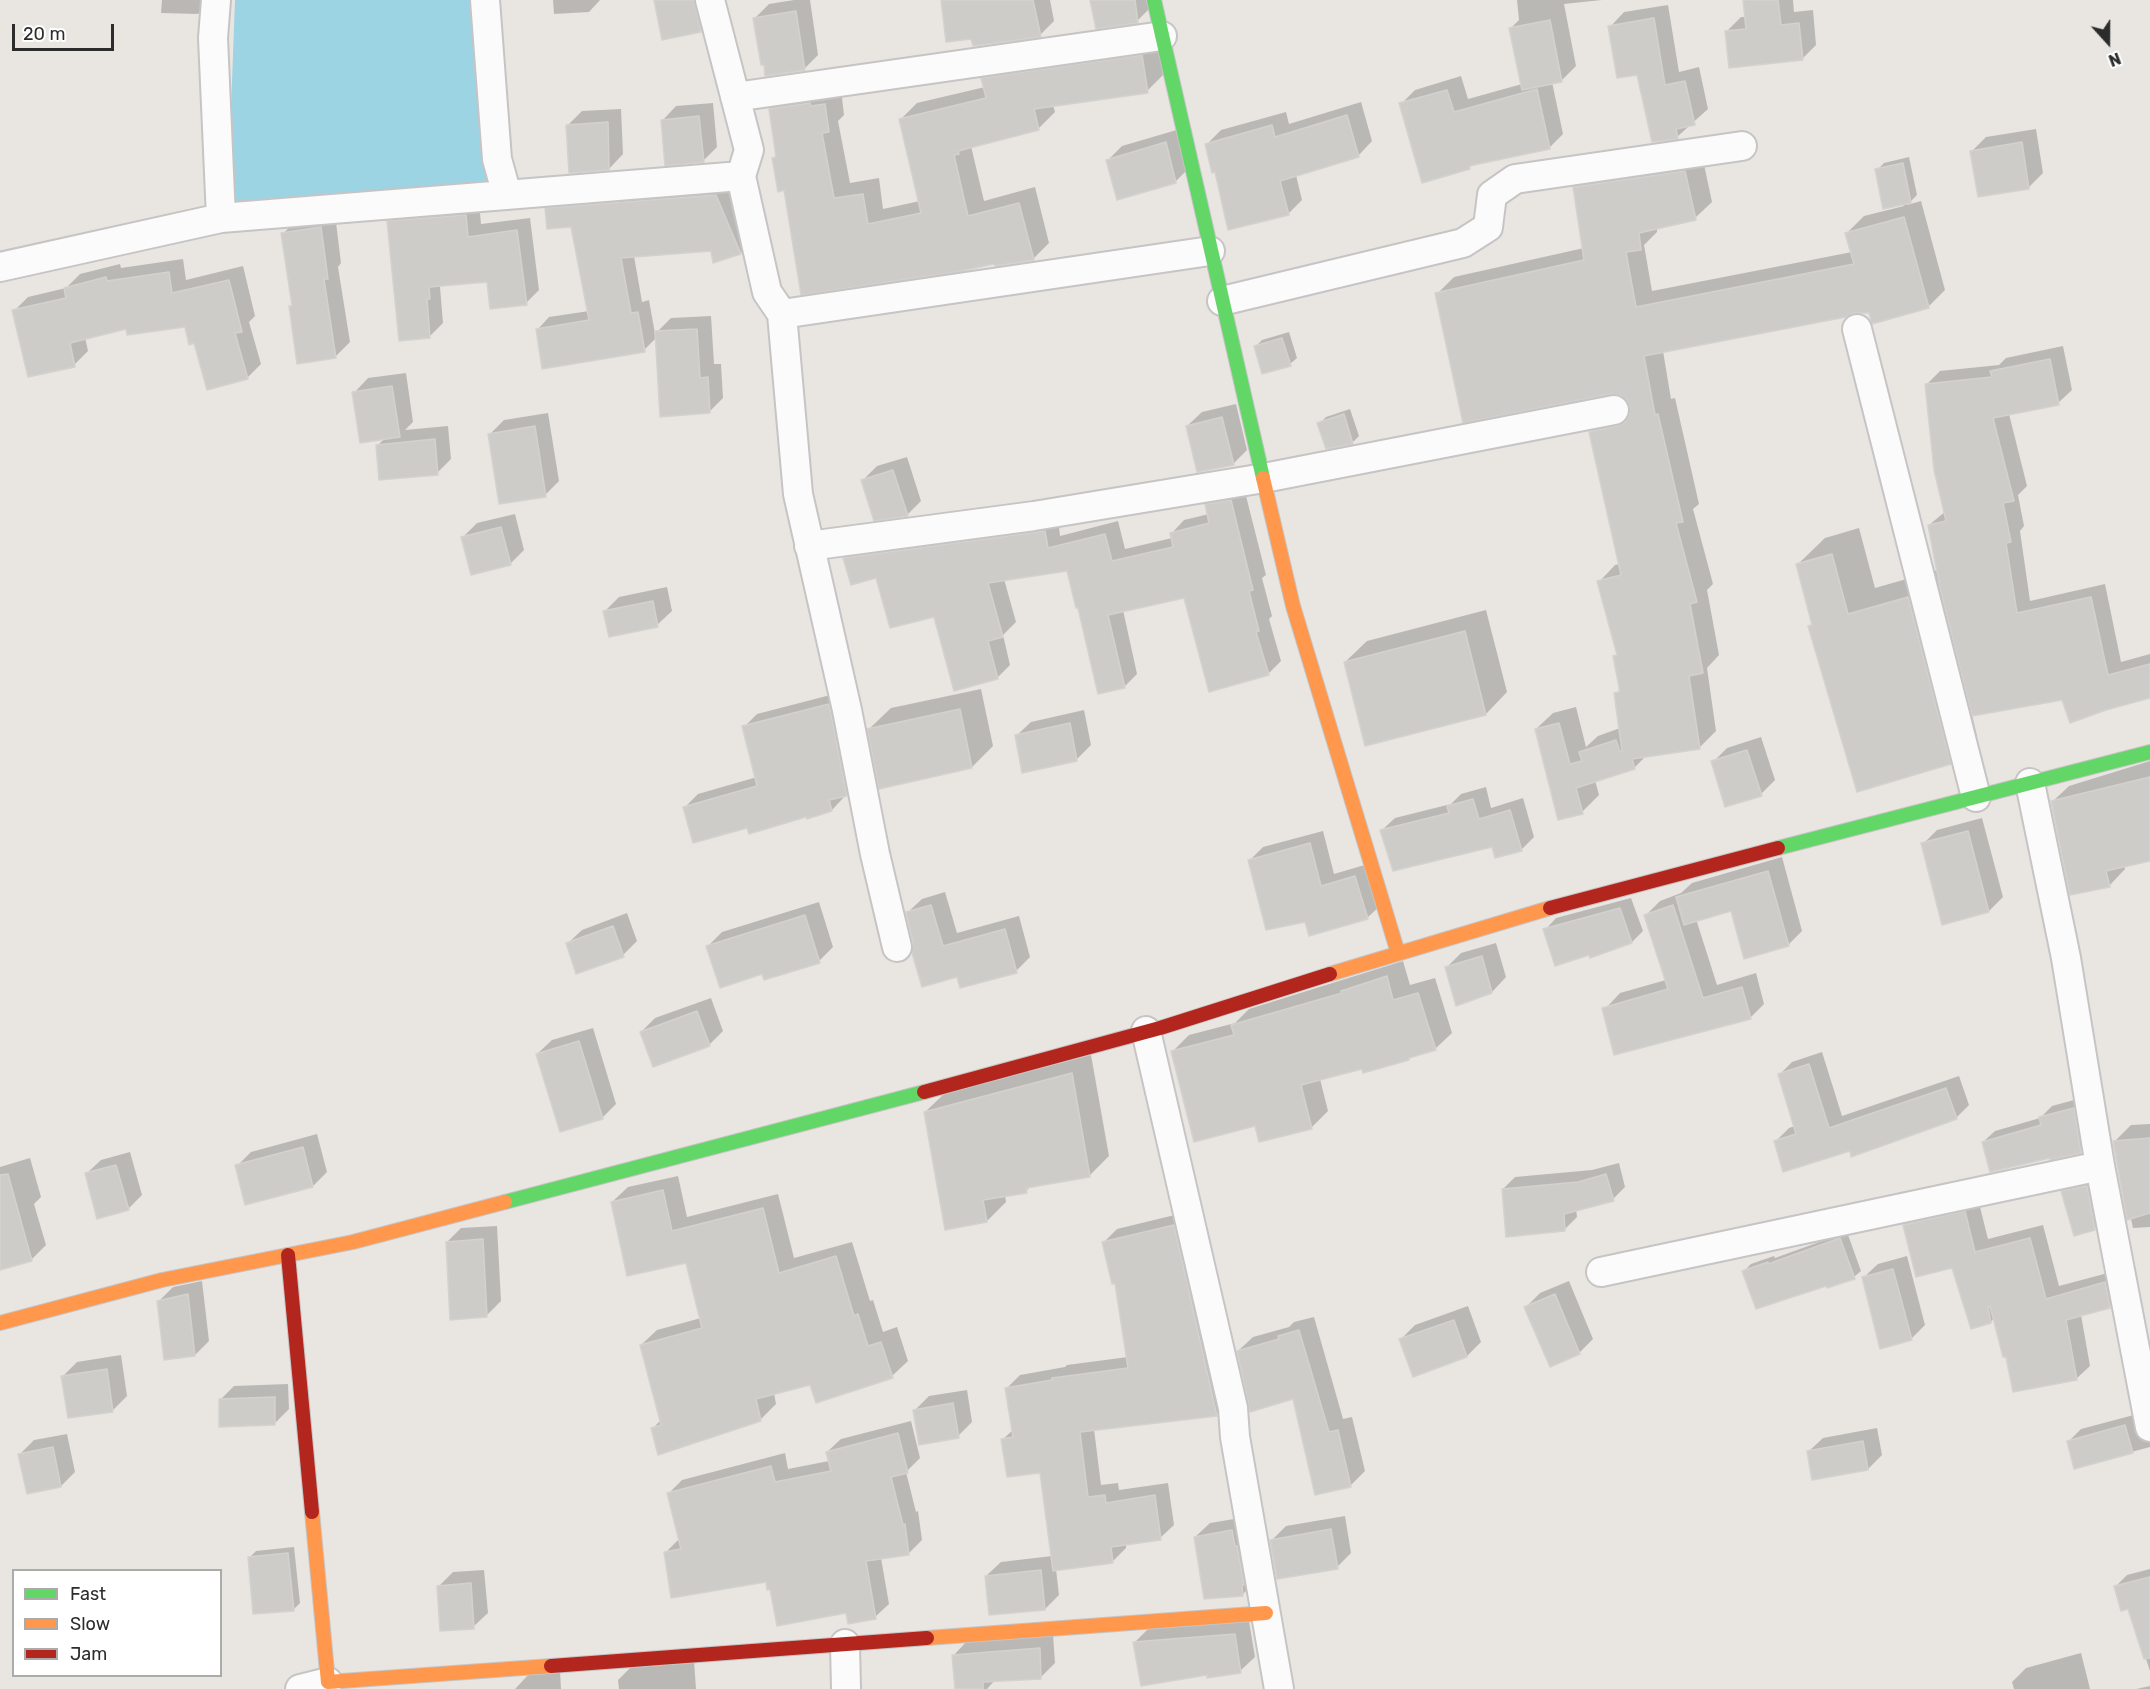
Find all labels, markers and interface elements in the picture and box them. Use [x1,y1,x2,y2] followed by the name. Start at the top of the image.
[15,12,117,50] scale bar
[2078,12,2138,72] north arrow
[23,23,65,45] text: 20 m
[2106,48,2123,70] text: N
[12,1569,222,1677] legend
[70,1583,106,1605] text: Fast
[70,1613,110,1635] text: Slow
[70,1643,107,1665] text: Jam

